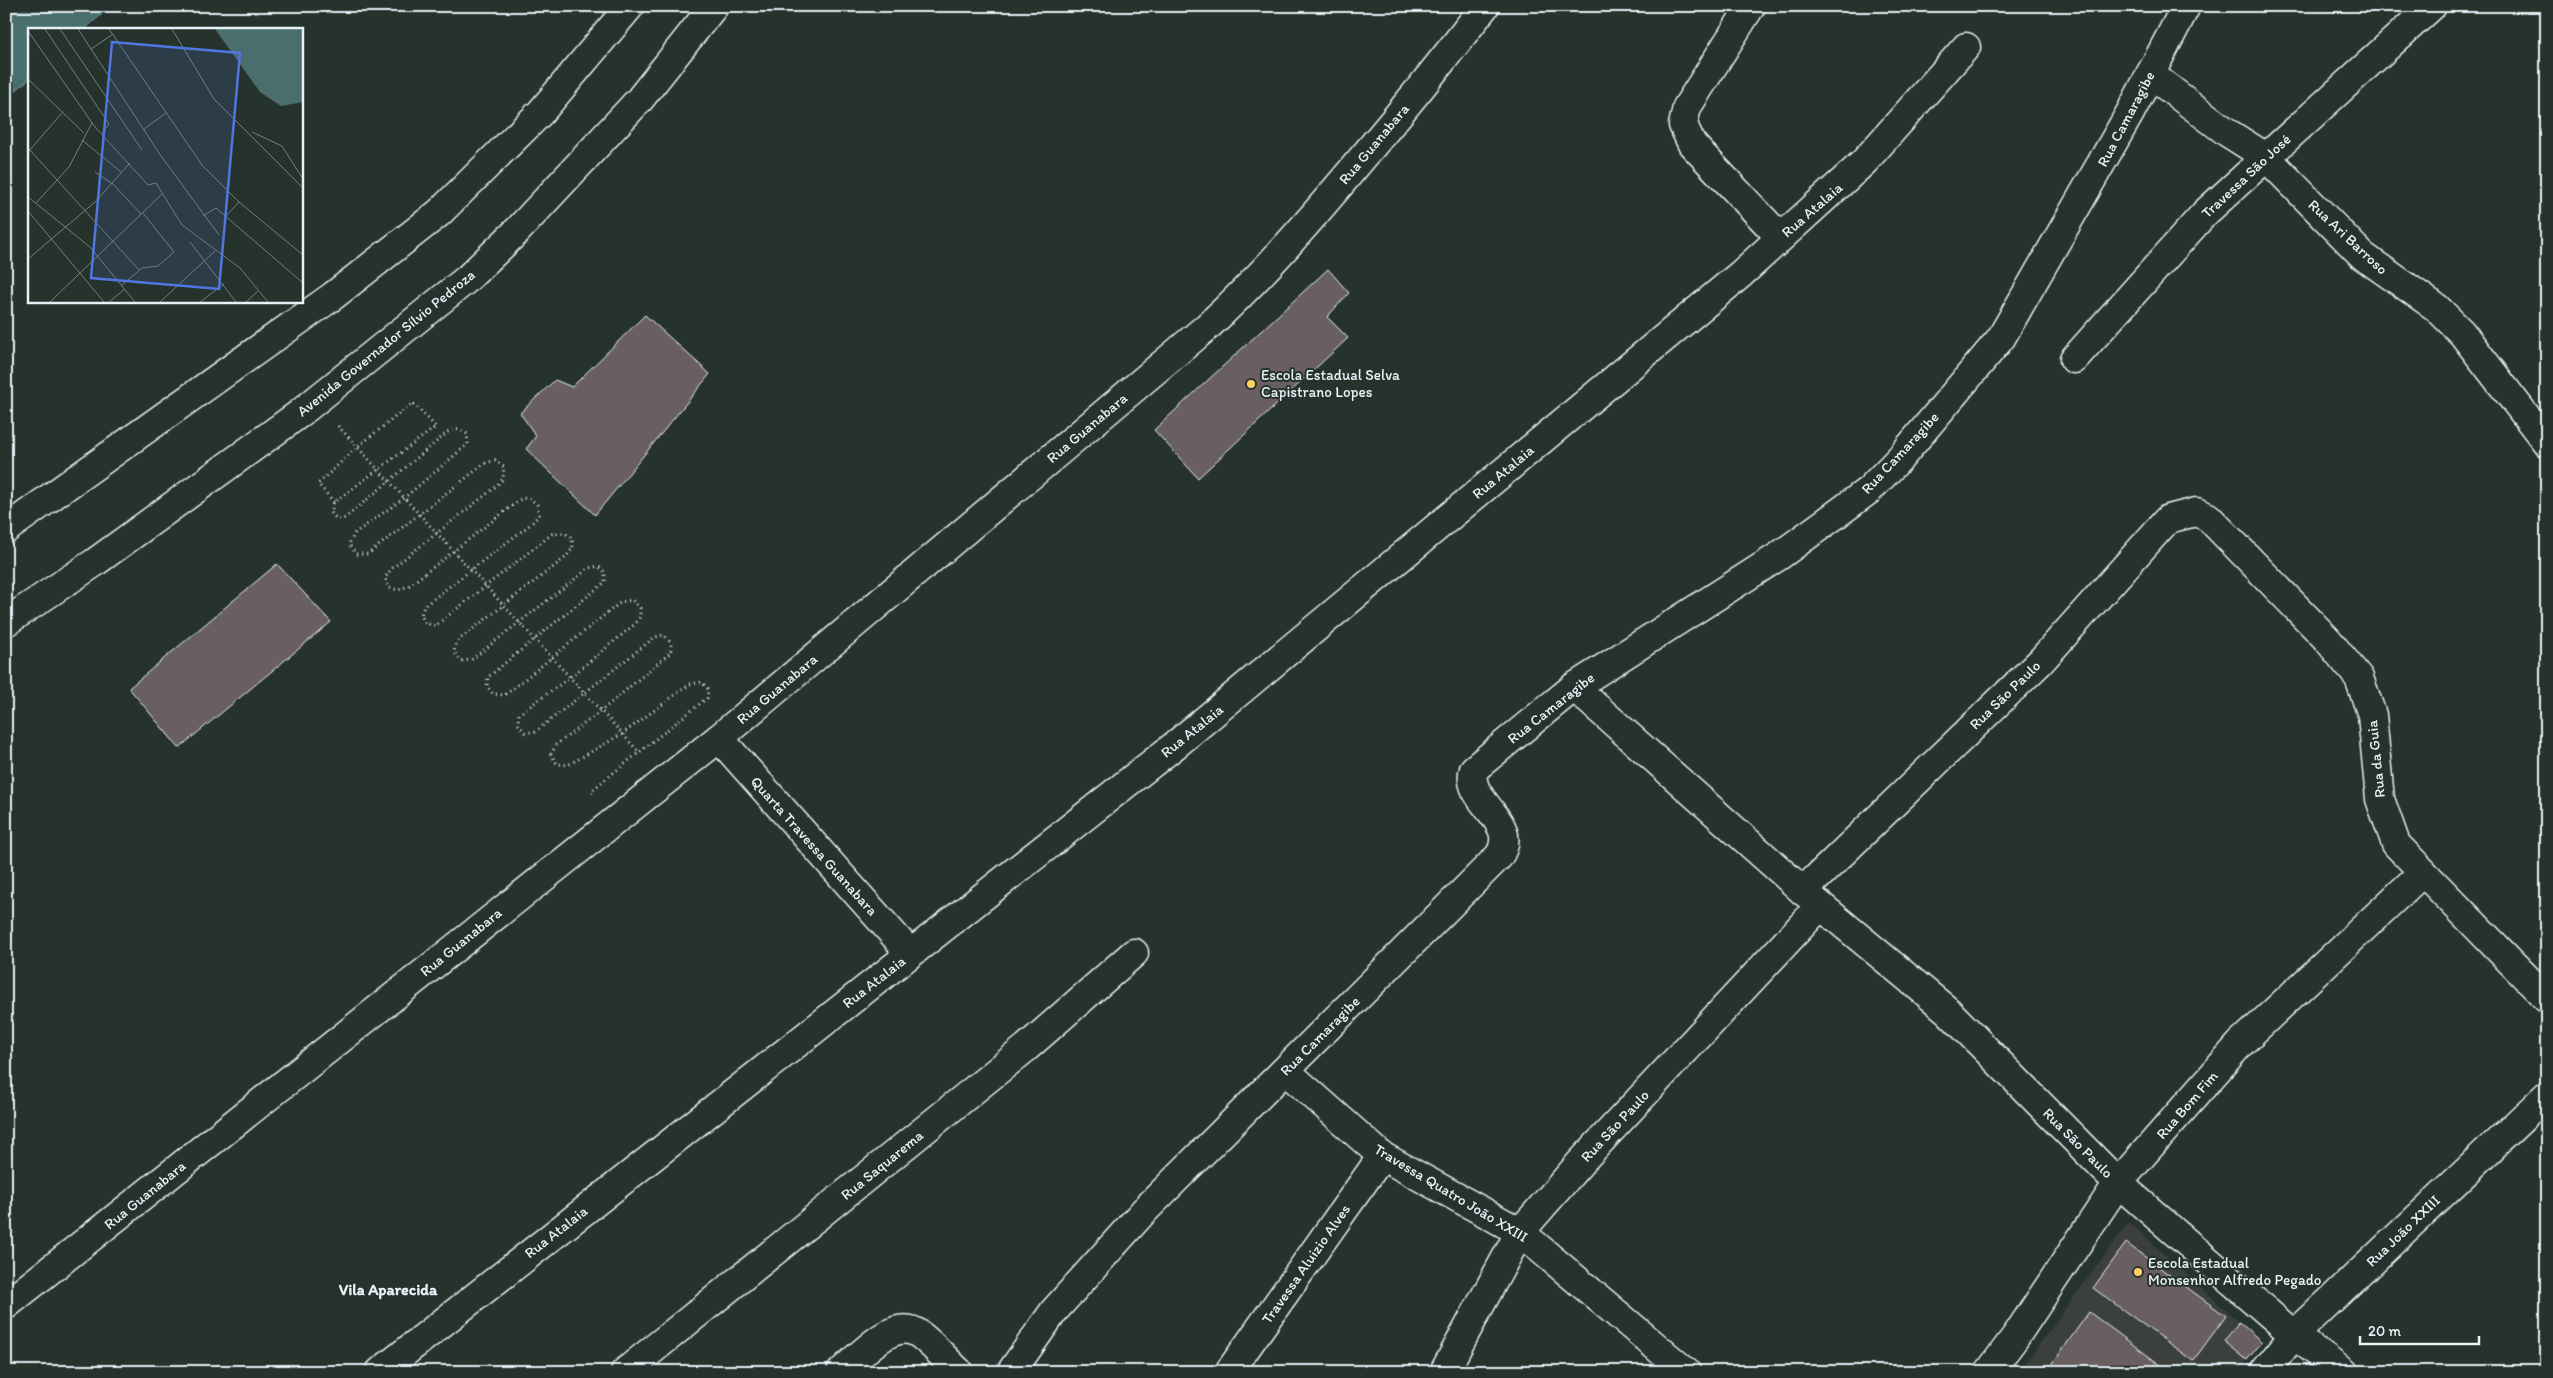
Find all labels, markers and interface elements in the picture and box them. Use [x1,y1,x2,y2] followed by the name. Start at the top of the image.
[28,28,302,302] inset map
[2093,68,2159,170] street label: Rua Camaragibe
[1335,100,1413,188] street label: Rua Guanabara
[2198,130,2294,222] street label: Travessa São José
[1778,179,1846,241] street label: Rua Atalaia
[2305,196,2391,278] street label: Rua Ari Barroso
[293,265,479,420] street label: Avenida Governador Sílvio Pedroza
[1261,366,1400,401] place label: Escola Estadual Selva Capistrano Lopes
[1245,378,1257,390] marker: Escola Estadual Selva Capistrano Lopes
[1043,389,1131,467] street label: Rua Guanabara
[1857,408,1943,498] street label: Rua Camaragibe
[1469,441,1538,503] street label: Rua Atalaia
[733,650,821,728] street label: Rua Guanabara
[1966,657,2044,733] street label: Rua São Paulo
[1504,668,1598,748] street label: Rua Camaragibe
[1157,700,1227,762] street label: Rua Atalaia
[2363,719,2389,799] street label: Rua da Guia
[747,773,882,920] street label: Quarta Travessa Guanabara
[417,903,506,980] street label: Rua Guanabara
[839,952,909,1012] street label: Rua Atalaia
[1276,992,1364,1080] street label: Rua Camaragibe
[2152,1067,2222,1143] street label: Rua Bom Fim
[1577,1086,1653,1166] street label: Rua São Paulo
[2039,1104,2117,1182] street label: Rua São Paulo
[837,1126,927,1204] street label: Rua Saquarema
[1371,1140,1531,1246] street label: Travessa Quatro João XXIII
[101,1156,190,1233] street label: Rua Guanabara
[2362,1191,2444,1271] street label: Rua João XXIII
[1258,1200,1354,1327] street label: Travessa Aluizio Alves
[521,1202,591,1262] street label: Rua Atalaia
[2148,1254,2321,1289] place label: Escola Estadual Monsenhor Alfredo Pegado
[2132,1266,2144,1278] marker: Escola Estadual Monsenhor Alfredo Pegado
[339,1280,438,1300] district label: Vila Aparecida
[2360,1313,2479,1345] scale bar
[2368,1322,2402,1340] text: 20 m

